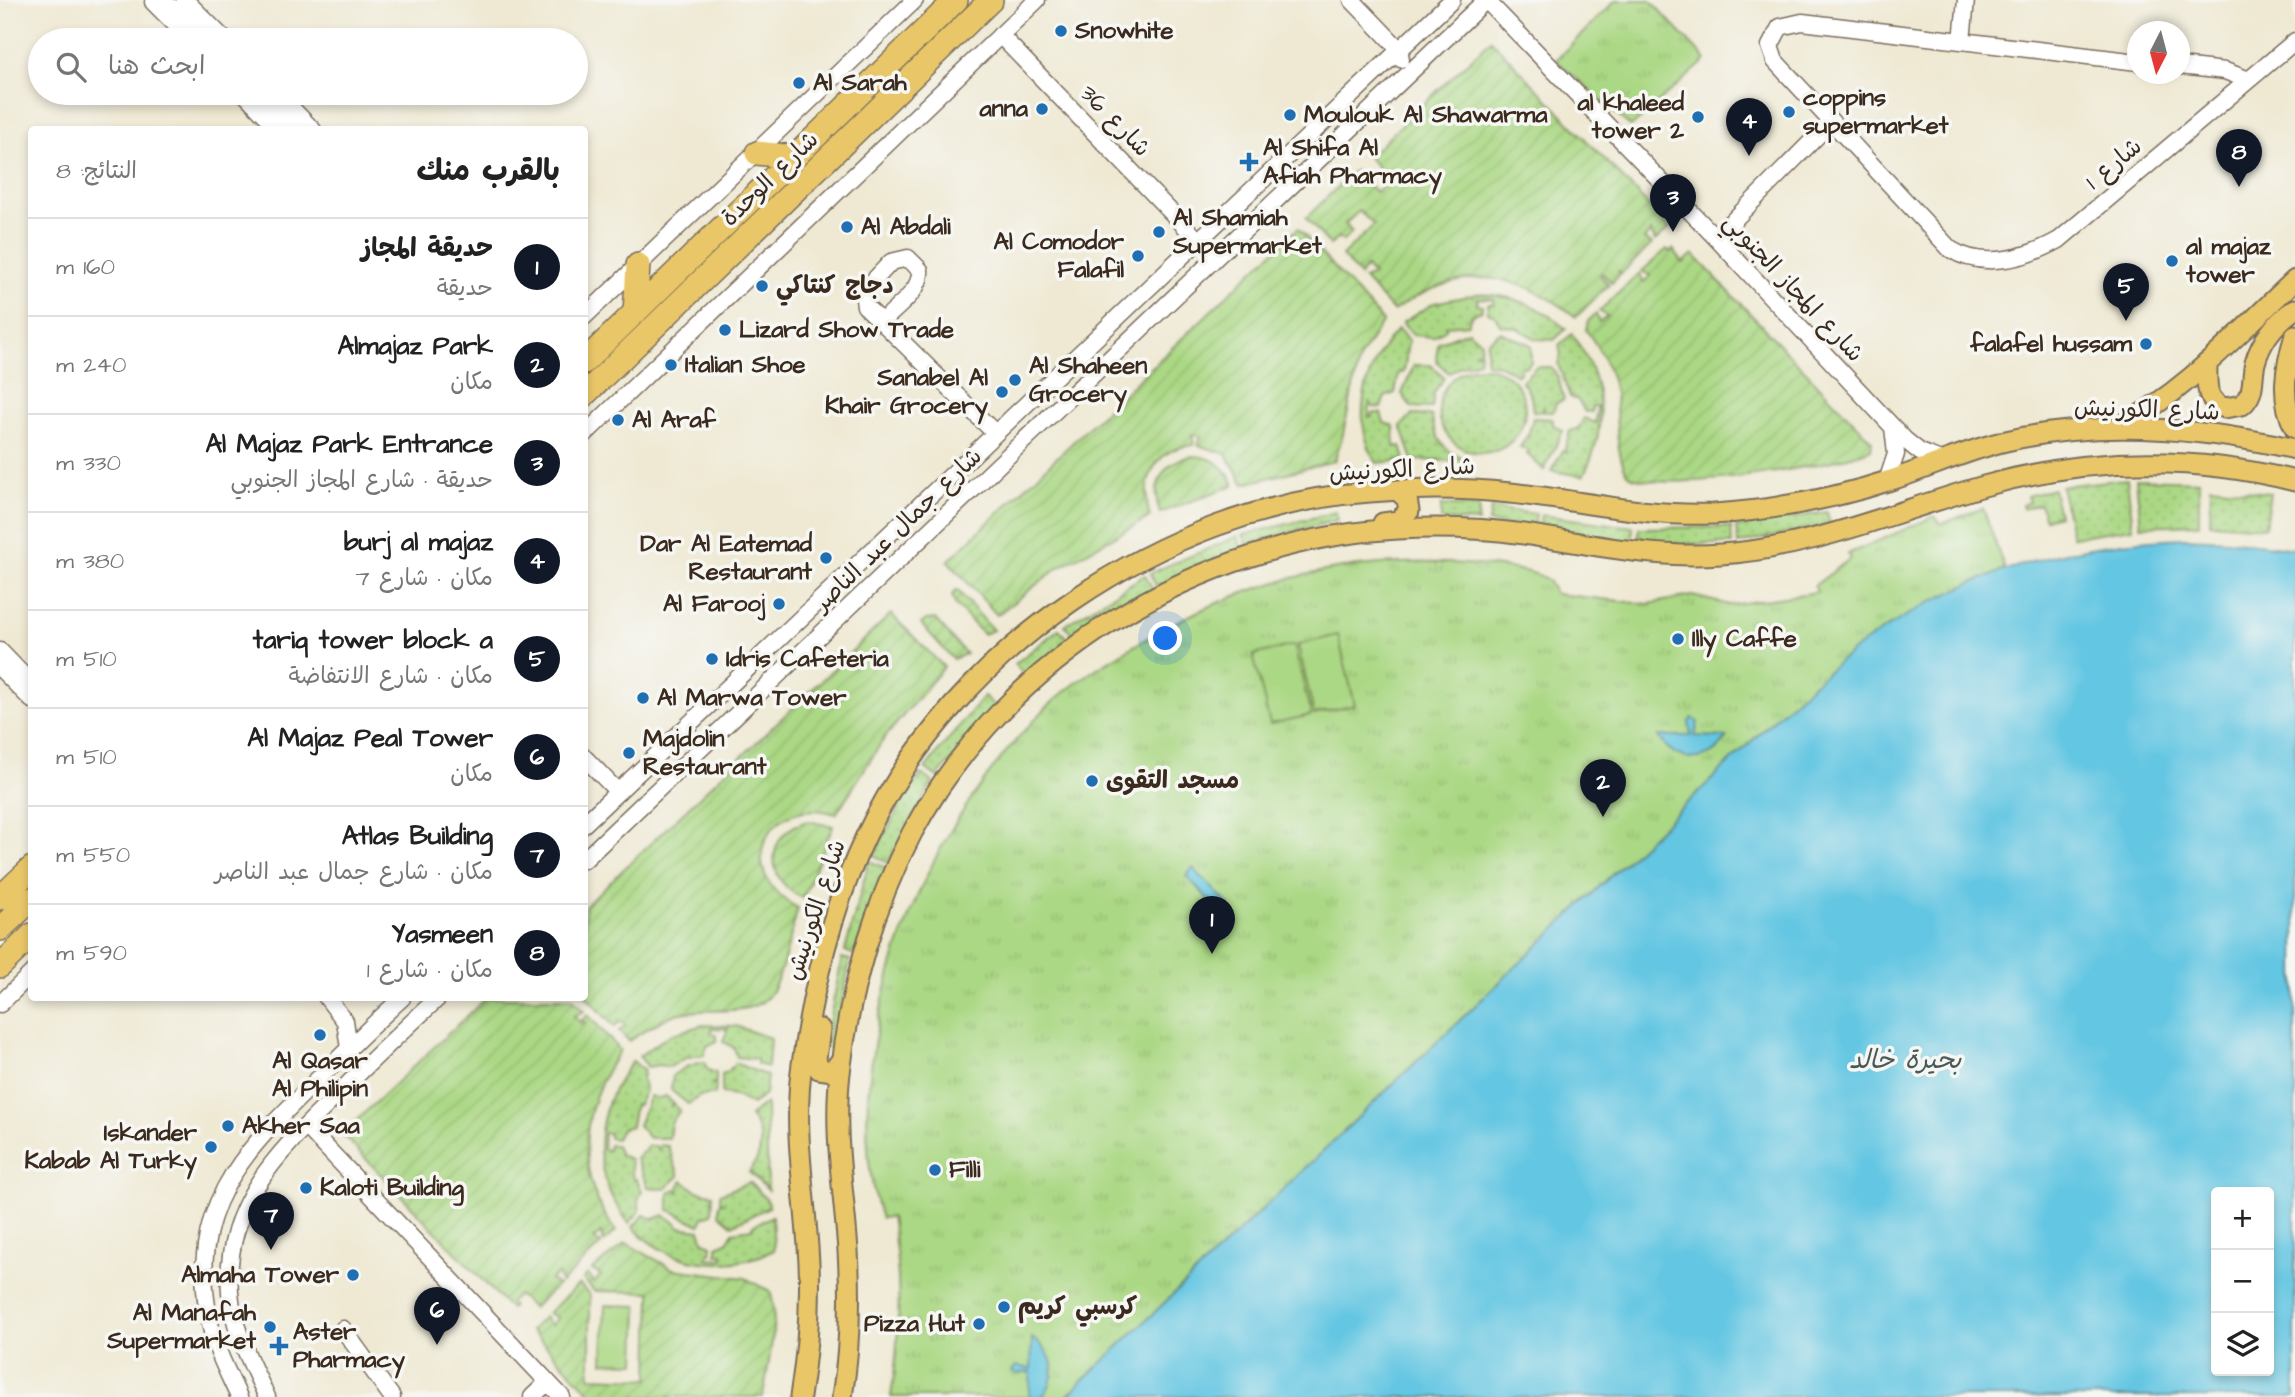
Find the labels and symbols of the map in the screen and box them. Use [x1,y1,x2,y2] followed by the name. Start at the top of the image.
[1074,14,1174,48] place label: Snowhite
[2127,21,2190,84] north arrow
[1053,23,1069,39] marker: Snowhite
[813,66,908,100] place label: Al Sarah
[791,75,807,91] marker: Al Sarah
[1072,77,1158,165] street label: شارع 36
[1803,81,1949,143] place label: coppins supermarket
[1577,86,1685,148] place label: al khaleed tower 2
[979,92,1029,126] place label: anna
[1304,98,1548,132] place label: Moulouk Al Shawarma
[1726,98,1772,156] pin: 4
[1034,101,1050,117] marker: anna
[1781,104,1797,120] marker: coppins supermarket
[1282,107,1298,123] marker: Moulouk Al Shawarma
[1690,109,1706,125] marker: al khaleed tower 2
[713,124,827,234] street label: شارع الوحدة
[2216,129,2262,187] pin: 8
[2078,130,2150,198] street label: شارع 1
[1263,131,1443,195] place label: Al Shifa Al Afiah Pharmacy
[1241,154,1257,170] marker: Al Shifa Al Afiah Pharmacy
[1650,174,1696,232] pin: 3
[1172,201,1322,263] place label: Al Shamiah Supermarket
[1713,206,1871,372] street label: شارع المجاز الجنوبي
[861,210,951,244] place label: Al Abdali
[839,219,855,235] marker: Al Abdali
[1151,224,1167,240] marker: Al Shamiah Supermarket
[994,225,1125,287] place label: Al Comodor Falafil
[2185,230,2272,292] place label: al majaz tower
[1130,248,1146,264] marker: Al Comodor Falafil
[2164,253,2180,269] marker: al majaz tower
[2103,263,2149,321] pin: 5
[776,269,894,306] place label: دجاج كنتاكي
[754,278,770,294] marker: دجاج كنتاكي
[739,313,954,347] place label: Lizard Show Trade
[717,322,733,338] marker: Lizard Show Trade
[1969,327,2132,361] place label: falafel hussam
[2138,336,2154,352] marker: falafel hussam
[685,348,806,382] place label: Italian Shoe
[1029,349,1147,413] place label: Al Shaheen Grocery
[663,357,679,373] marker: Italian Shoe
[825,361,989,425] place label: Sanabel Al Khair Grocery
[1007,372,1023,388] marker: Al Shaheen Grocery
[994,384,1010,400] marker: Sanabel Al Khair Grocery
[2073,390,2221,430] street label: شارع الكورنيش
[632,403,717,437] place label: Al Araf
[610,412,626,428] marker: Al Araf
[804,440,990,621] street label: شارع جمال عبد الناصر
[1328,449,1476,491] street label: شارع الكورنيش
[640,527,813,589] place label: Dar Al Eatemad Restaurant
[818,550,834,566] marker: Dar Al Eatemad Restaurant
[663,587,766,621] place label: Al Farooj
[771,596,787,612] marker: Al Farooj
[1148,621,1182,655] your location
[1692,622,1797,658] place label: Illy Caffe
[1670,631,1686,647] marker: Illy Caffe
[726,642,889,676] place label: Idris Cafeteria
[704,651,720,667] marker: Idris Cafeteria
[657,681,847,715] place label: Al Marwa Tower
[635,690,651,706] marker: Al Marwa Tower
[643,722,767,784] place label: Majdolin Restaurant
[621,745,637,761] marker: Majdolin Restaurant
[1580,759,1626,817] pin: 2
[1106,764,1239,798] place label: مسجد التقوى
[1084,773,1100,789] marker: مسجد التقوى
[777,835,855,985] street label: شارع الكورنيش
[1189,896,1235,954] pin: 1
[312,1027,328,1043] marker: Al Qasar Al Philipin
[1849,1042,1962,1078] water label: بحيرة خالد
[272,1044,369,1106] place label: Al Qasar Al Philipin
[242,1109,360,1143] place label: Akher Saa
[24,1116,198,1180] place label: Iskander Kabab Al Turky
[220,1118,236,1134] marker: Akher Saa
[203,1139,219,1155] marker: Iskander Kabab Al Turky
[949,1153,981,1187] place label: Filli
[927,1162,943,1178] marker: Filli
[320,1171,465,1206] place label: Kaloti Building
[298,1180,314,1196] marker: Kaloti Building
[248,1192,294,1250] pin: 7
[181,1258,340,1292] place label: Almaha Tower
[345,1267,361,1283] marker: Almaha Tower
[414,1287,460,1345] pin: 6
[1018,1290,1138,1327] place label: كرسبي كريم
[106,1296,257,1358] place label: Al Manafah Supermarket
[996,1299,1012,1315] marker: كرسبي كريم
[864,1307,965,1341] place label: Pizza Hut
[293,1315,406,1379] place label: Aster Pharmacy
[971,1316,987,1332] marker: Pizza Hut
[262,1319,278,1335] marker: Al Manafah Supermarket
[271,1338,287,1354] marker: Aster Pharmacy

